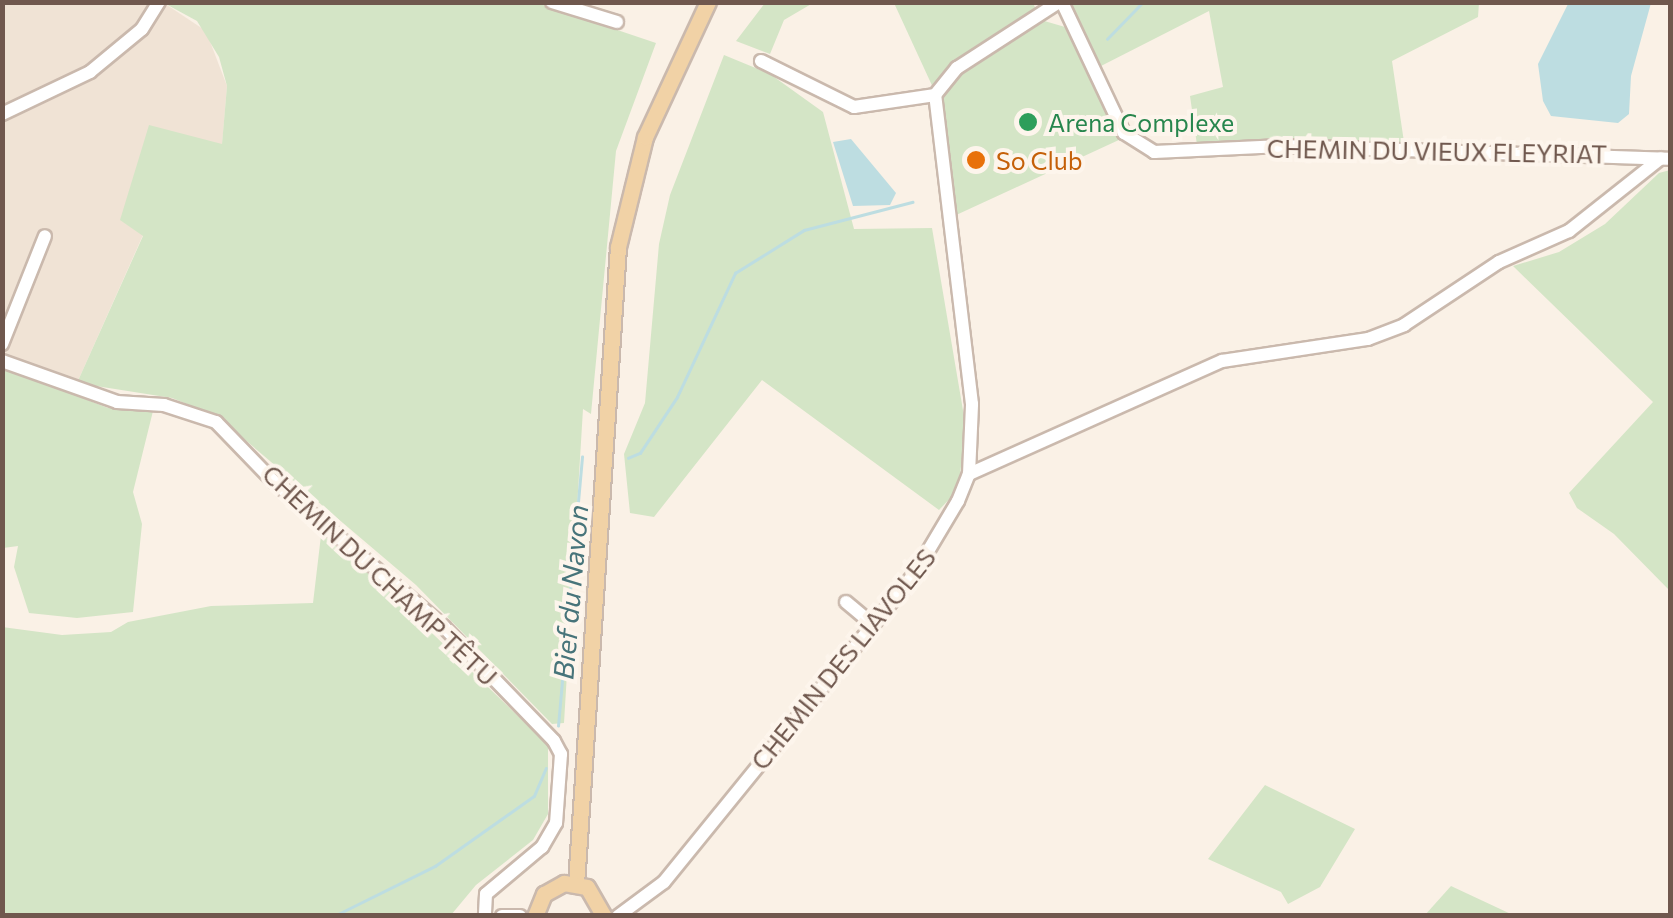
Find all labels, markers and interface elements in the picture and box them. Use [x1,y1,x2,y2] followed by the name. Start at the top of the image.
[1048,107,1234,137] place label: Arena Complexe
[1017,111,1039,133] marker: Arena Complexe
[1267,133,1607,169] street label: CHEMIN DU VIEUX FLEYRIAT
[996,145,1083,175] place label: So Club
[965,149,987,171] marker: So Club
[257,459,503,691] street label: CHEMIN DU CHAMP TÊTU
[546,503,594,681] water label: Bief du Navon
[745,542,941,776] street label: CHEMIN DES LIAVOLES

